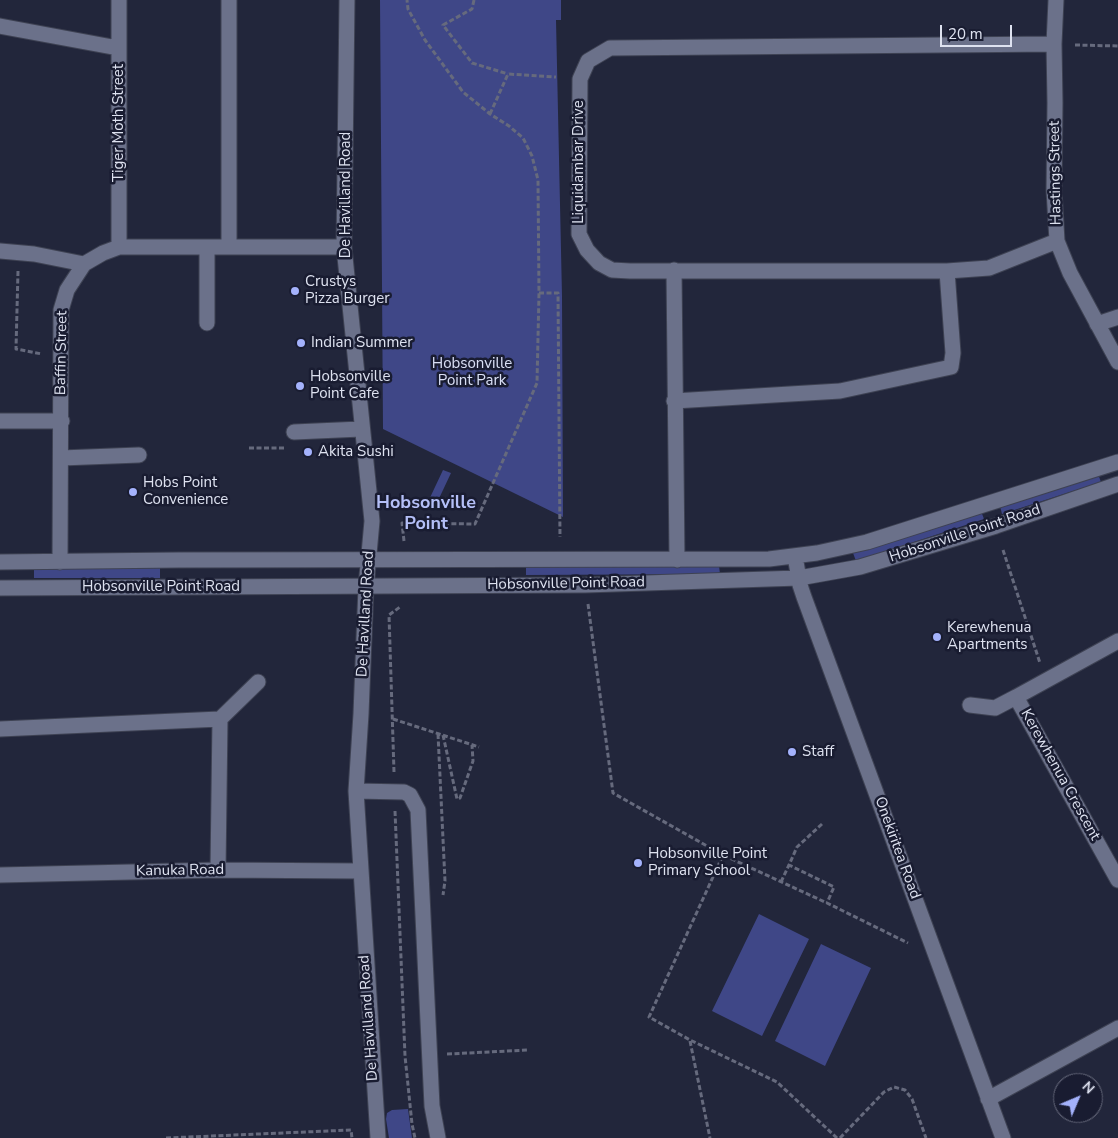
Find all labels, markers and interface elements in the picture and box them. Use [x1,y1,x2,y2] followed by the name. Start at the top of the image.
[943,15,1016,47] scale bar
[948,24,983,44] text: 20 m
[110,64,128,182] street label: Tiger Moth Street
[570,100,588,224] street label: Liquidambar Drive
[1046,121,1066,225] street label: Hastings Street
[337,132,355,258] street label: De Havilland Road
[305,273,390,308] place label: Crustys Pizza Burger
[289,285,301,297] marker: Crustys Pizza Burger
[52,311,72,395] street label: Baffin Street
[311,334,413,352] place label: Indian Summer
[295,337,307,349] marker: Indian Summer
[432,355,512,390] park label: Hobsonville Point Park
[310,368,390,403] place label: Hobsonville Point Cafe
[294,380,306,392] marker: Hobsonville Point Cafe
[318,443,394,461] place label: Akita Sushi
[302,446,314,458] marker: Akita Sushi
[143,474,228,509] place label: Hobs Point Convenience
[127,486,139,498] marker: Hobs Point Convenience
[376,493,476,536] district label: Hobsonville Point
[887,501,1043,567] street label: Hobsonville Point Road
[354,550,378,678] street label: De Havilland Road
[487,574,645,594] street label: Hobsonville Point Road
[82,578,240,596] street label: Hobsonville Point Road
[947,619,1031,654] place label: Kerewhenua Apartments
[931,631,943,643] marker: Kerewhenua Apartments
[1016,706,1104,844] street label: Kerewhenua Crescent
[802,743,834,761] place label: Staff
[786,746,798,758] marker: Staff
[870,794,924,902] street label: Onekiritea Road
[648,845,767,880] place label: Hobsonville Point Primary School
[632,857,644,869] marker: Hobsonville Point Primary School
[136,861,224,881] street label: Kanuka Road
[356,954,382,1082] street label: De Havilland Road
[1053,1073,1103,1123] north arrow
[1078,1077,1099,1098] text: N

